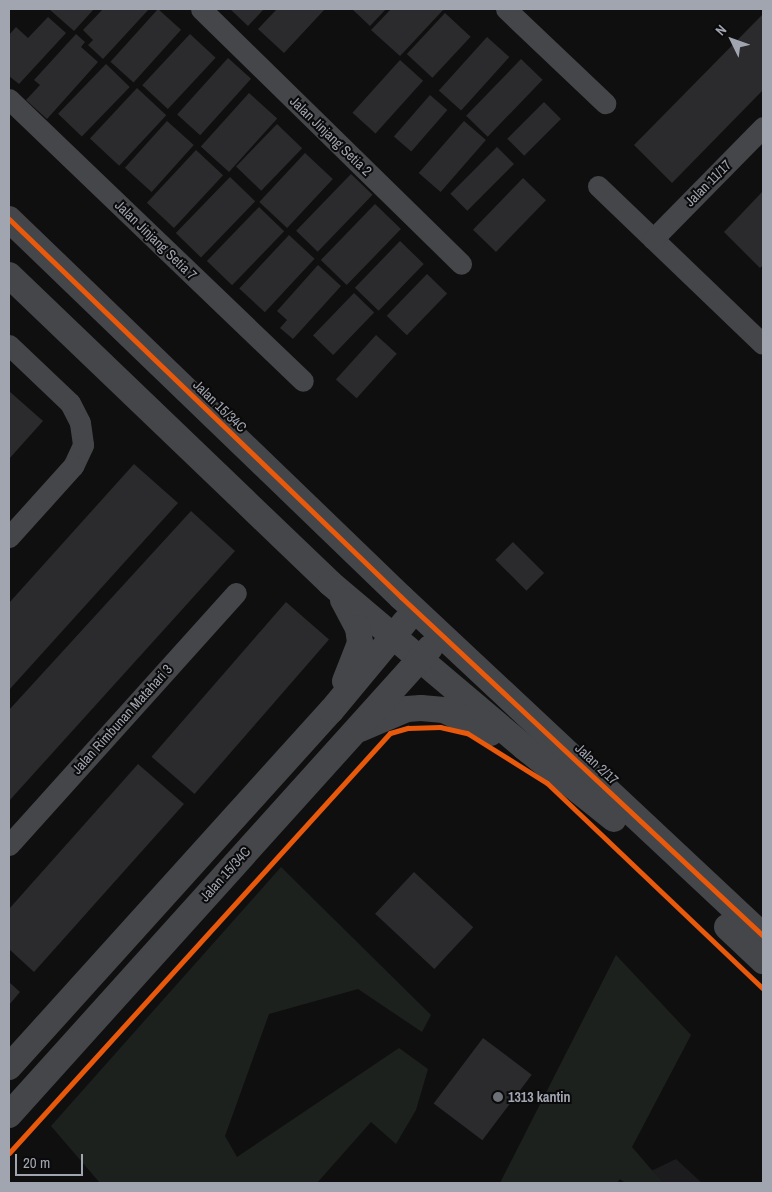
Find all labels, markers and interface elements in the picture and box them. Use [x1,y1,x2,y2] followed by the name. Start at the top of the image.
[707,15,757,65] north arrow
[711,21,730,39] text: N
[287,93,375,179] street label: Jalan Jinjang Setia 2
[681,156,735,210] street label: Jalan 11/17
[112,197,200,283] street label: Jalan Jinjang Setia 7
[190,376,250,436] street label: Jalan 15/34C
[68,661,176,777] street label: Jalan Rimbunan Matahari 3
[572,740,622,788] street label: Jalan 2/17
[196,843,254,905] street label: Jalan 15/34C
[508,1089,571,1105] place label: 1313 kantin
[492,1091,504,1103] marker: 1313 kantin
[18,1144,85,1176] scale bar
[23,1152,50,1173] text: 20 m

